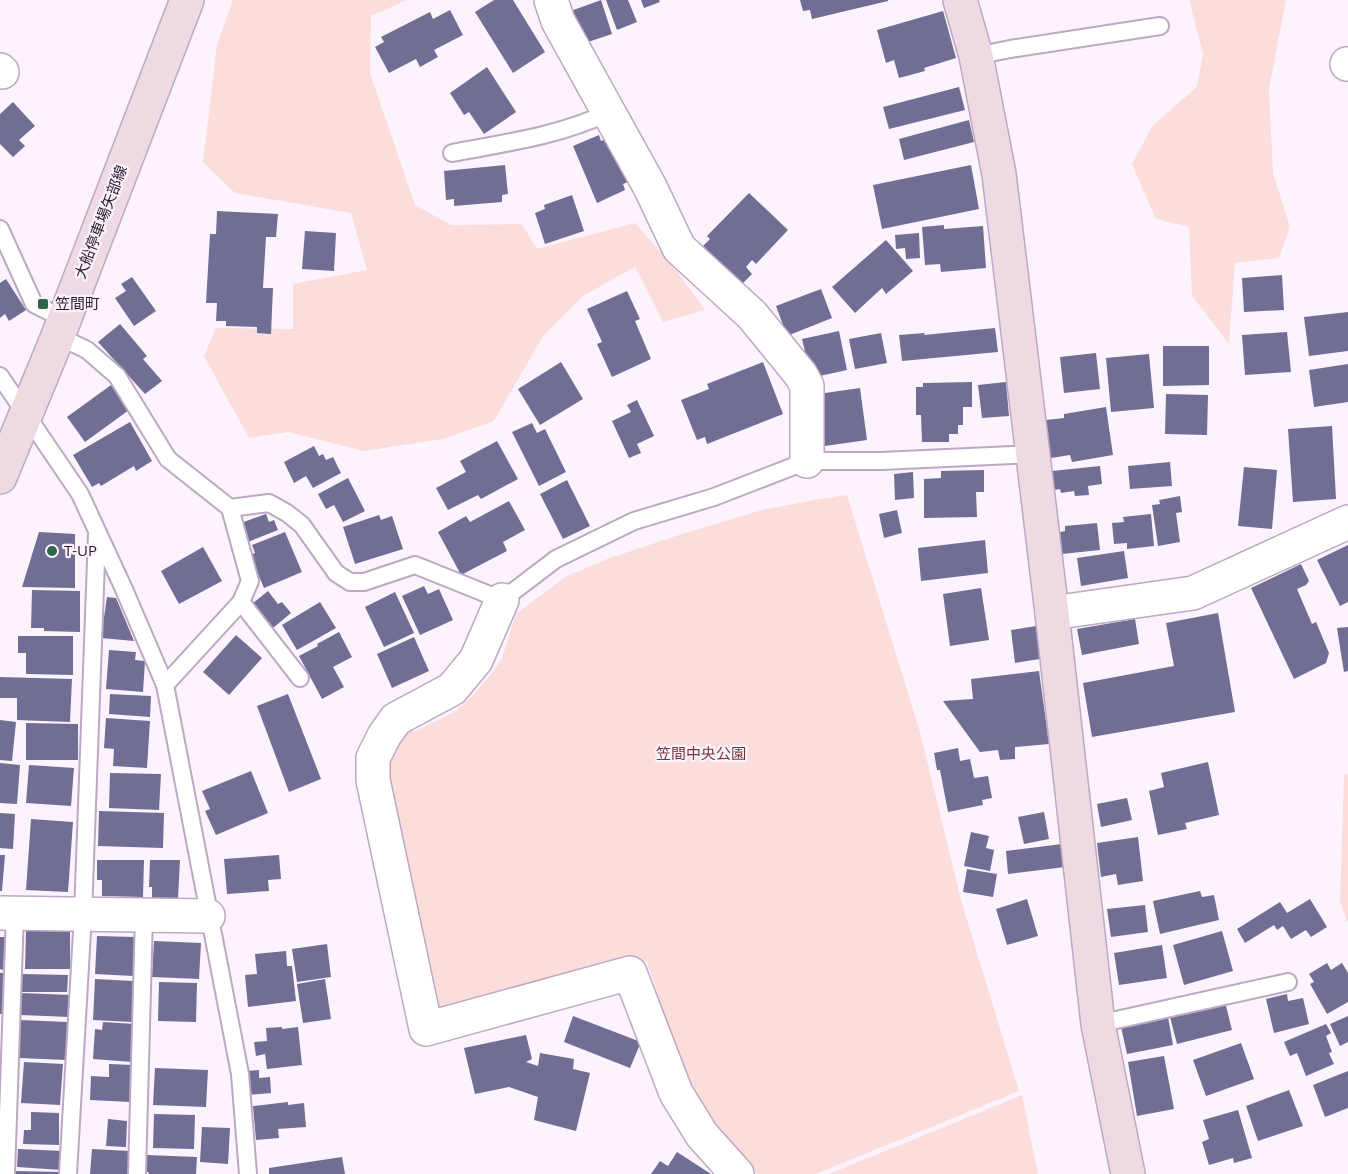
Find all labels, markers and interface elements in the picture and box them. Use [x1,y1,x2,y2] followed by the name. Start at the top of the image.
[69,162,131,281] street label: 大船停車場矢部線
[55,293,100,313] place label: 笠間町
[36,297,50,311] marker: 笠間町
[64,540,97,560] place label: T-UP
[45,544,59,558] marker: T-UP
[656,743,746,763] park label: 笠間中央公園

